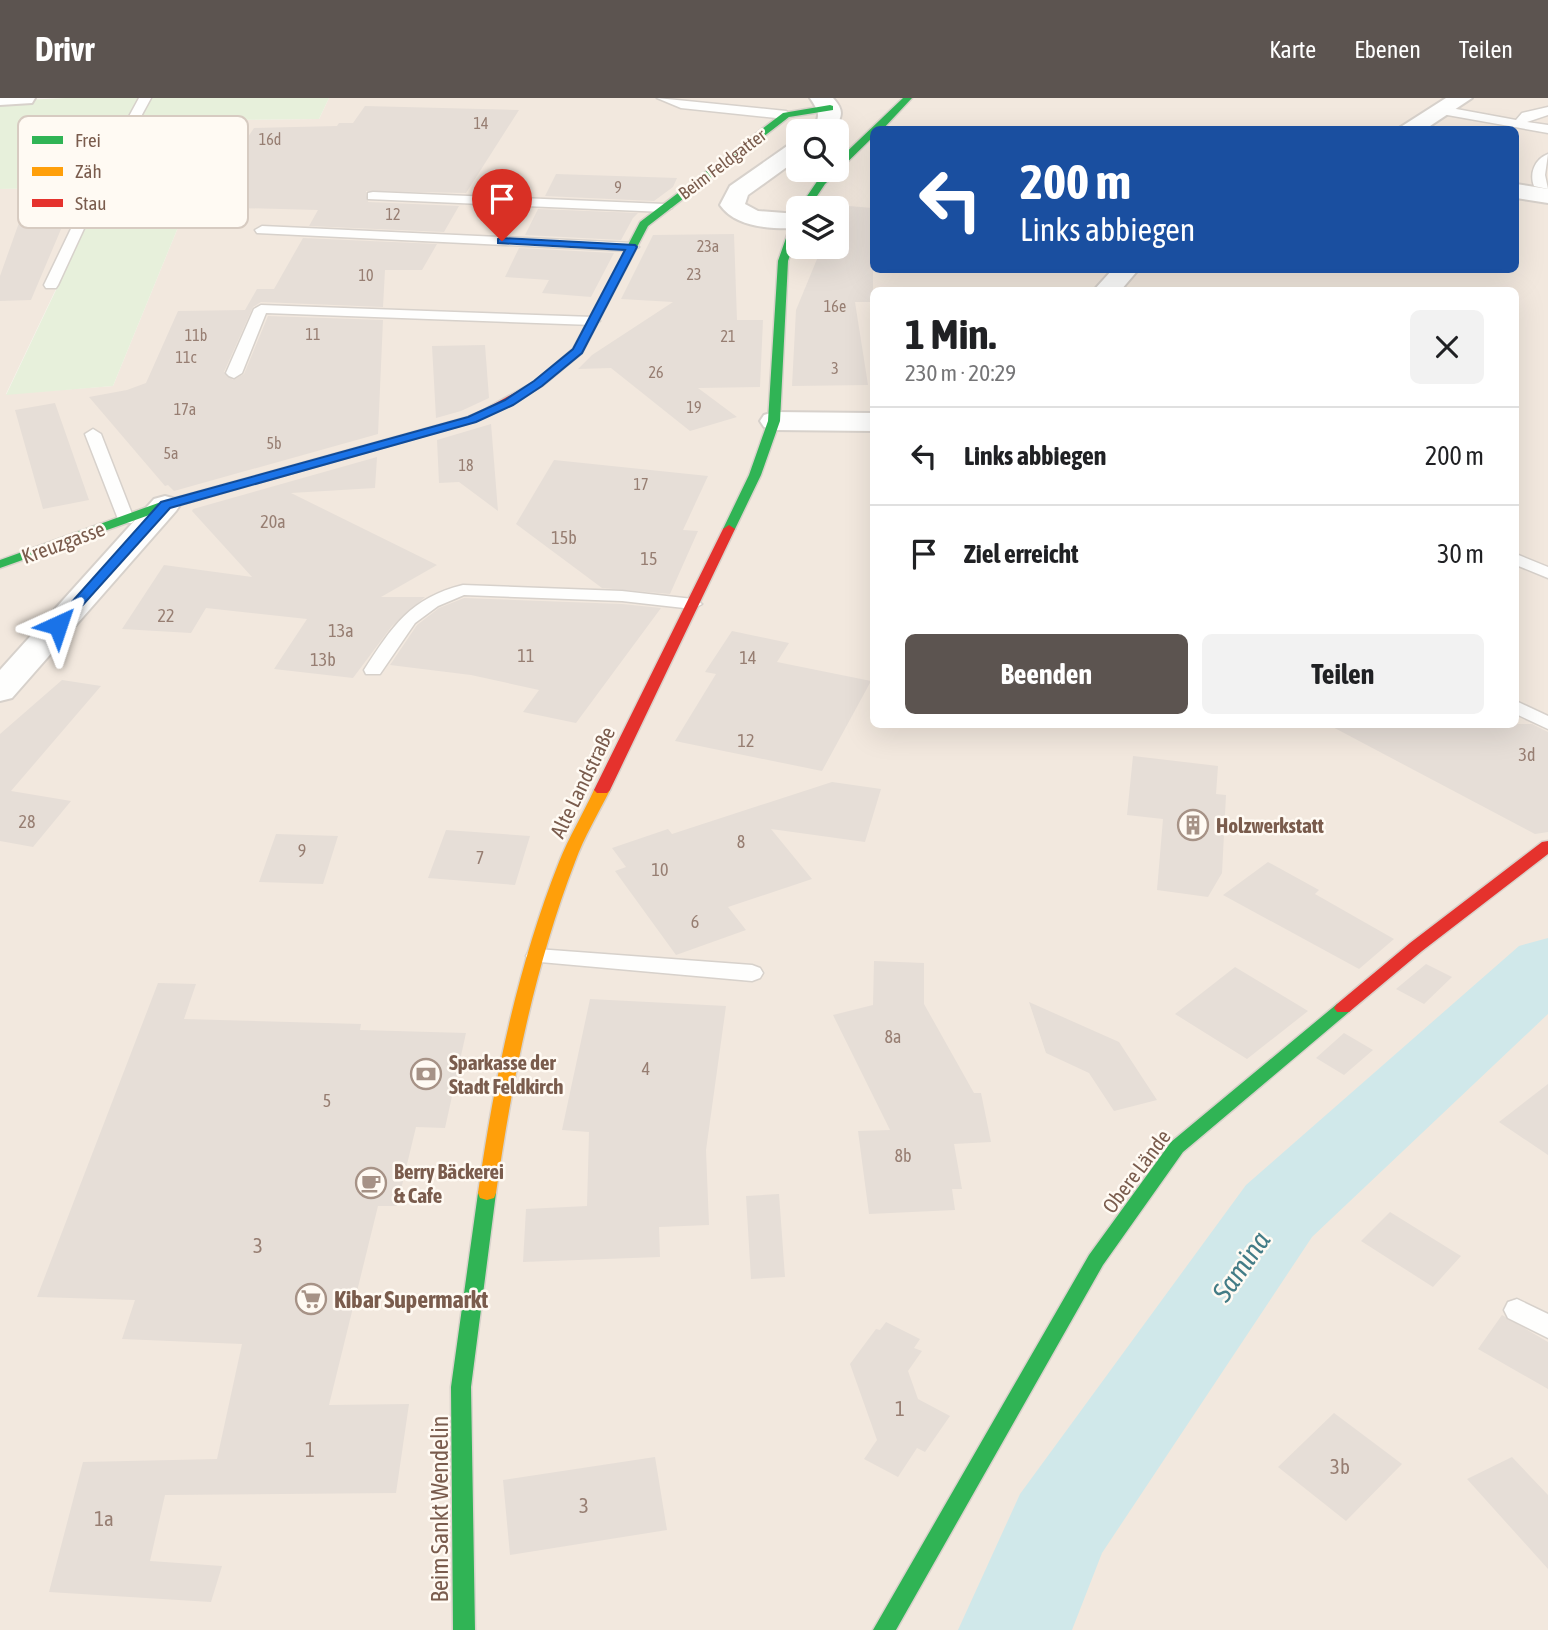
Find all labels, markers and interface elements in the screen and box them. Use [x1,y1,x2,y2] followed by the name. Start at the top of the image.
[35,30,94,68] text: Drivr
[1269,36,1316,63] text: Karte
[1354,36,1421,63] text: Ebenen
[1459,36,1513,63] text: Teilen
[473,114,489,132] house number: 14
[18,116,248,228] legend
[786,119,849,259] map controls
[786,119,849,182] button: search
[674,124,770,204] street label: Beim Feldgatter
[75,129,101,151] text: Frei
[259,130,281,148] house number: 16d
[1020,153,1131,209] text: 200 m
[905,154,996,245] icon: left
[75,160,102,182] text: Zäh
[472,169,532,241] pin
[614,178,622,196] house number: 9
[483,180,521,218] icon: arrive
[75,192,106,214] text: Stau
[786,196,849,259] button: layers
[385,205,401,223] house number: 12
[1020,211,1195,248] text: Links abbiegen
[697,237,719,255] house number: 23a
[686,265,702,283] house number: 23
[358,266,374,284] house number: 10
[824,297,846,315] house number: 16e
[905,310,996,358] text: 1 Min.
[1410,310,1484,384] button: close
[305,325,321,343] house number: 11
[185,326,207,344] house number: 11b
[720,327,736,345] house number: 21
[176,348,197,366] house number: 11c
[831,359,839,377] house number: 3
[905,360,1016,386] text: 230 m · 20:29
[648,363,664,381] house number: 26
[686,398,702,416] house number: 19
[174,400,196,418] house number: 17a
[266,434,282,452] house number: 5b
[905,437,943,475] icon: left
[964,441,1106,471] text: Links abbiegen
[1425,441,1484,471] text: 200 m
[164,444,178,462] house number: 5a
[458,456,474,474] house number: 18
[633,475,649,493] house number: 17
[260,511,286,532] house number: 20a
[18,516,108,568] street label: Kreuzgasse
[551,527,577,548] house number: 15b
[905,535,943,573] icon: arrive
[964,539,1079,569] text: Ziel erreicht
[1437,539,1484,569] text: 30 m
[641,548,657,569] house number: 15
[21,588,95,662] position arrow
[158,605,174,626] house number: 22
[328,620,354,641] house number: 13a
[905,634,1188,714] button: Beenden
[1202,634,1484,714] button: Teilen
[518,645,534,666] house number: 11
[740,647,756,668] house number: 14
[310,649,336,670] house number: 13b
[545,723,619,841] street label: Alte Landstraße
[738,730,754,751] house number: 12
[1519,744,1536,765] house number: 3d
[1176,808,1210,842] building icon: Holzwerkstatt
[19,811,35,832] house number: 28
[1216,813,1324,837] place label: Holzwerkstatt
[737,831,745,852] house number: 8
[298,840,306,861] house number: 9
[476,847,484,868] house number: 7
[652,859,668,880] house number: 10
[691,911,699,932] house number: 6
[885,1026,901,1047] house number: 8a
[449,1050,564,1098] place label: Sparkasse der Stadt Feldkirch
[409,1057,443,1091] bank icon: Sparkasse der Stadt Feldkirch
[642,1058,650,1079] house number: 4
[323,1090,331,1111] house number: 5
[1097,1125,1175,1217] street label: Obere Lände
[895,1145,912,1166] house number: 8b
[394,1159,504,1207] place label: Berry Bäckerei & Cafe
[354,1166,388,1200] cafe icon: Berry Bäckerei & Cafe
[1205,1225,1276,1308] water label: Samina
[253,1233,263,1257] house number: 3
[294,1282,328,1316] supermarket icon: Kibar Supermarkt
[334,1286,488,1313] place label: Kibar Supermarkt
[895,1396,905,1420] house number: 1
[426,1415,453,1603] street label: Beim Sankt Wendelin
[305,1437,315,1461] house number: 1
[1330,1454,1350,1478] house number: 3b
[579,1493,589,1517] house number: 3
[94,1506,114,1530] house number: 1a

